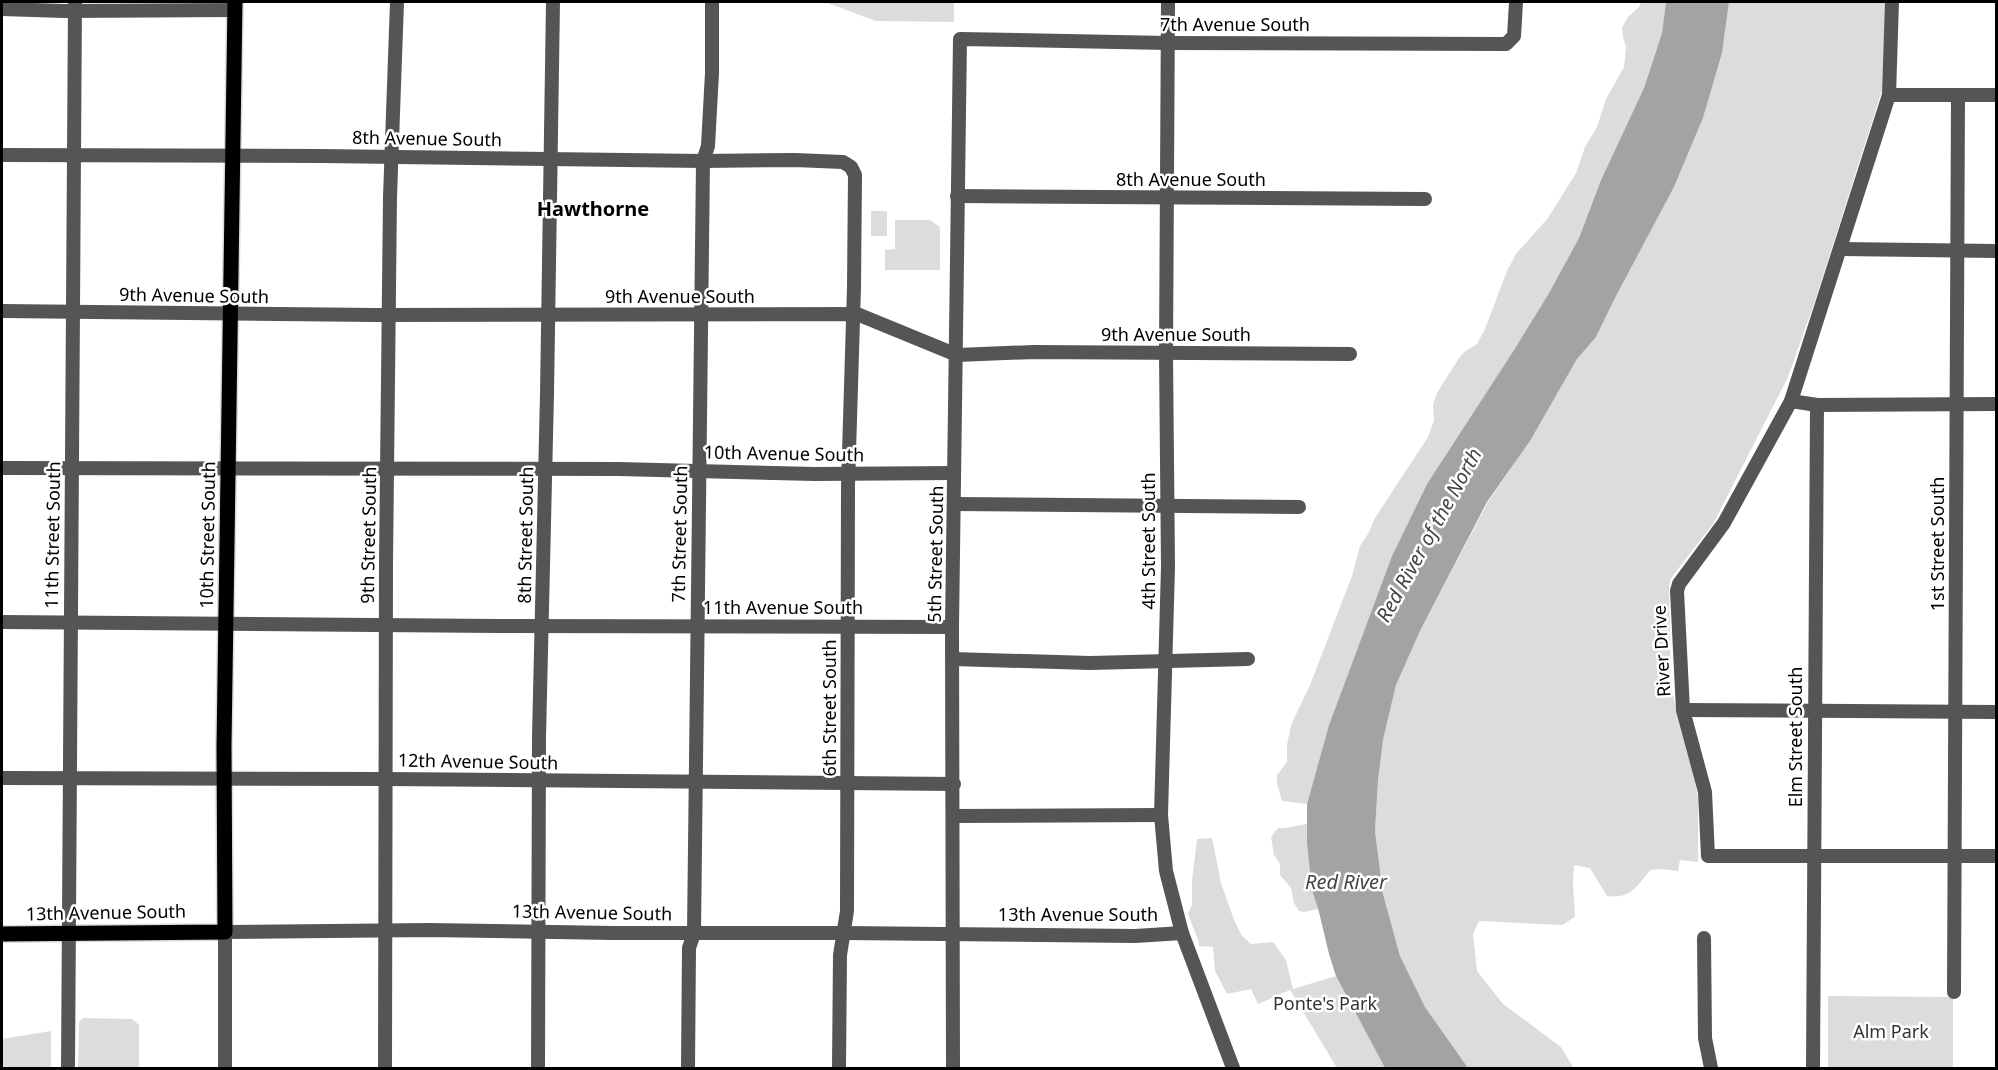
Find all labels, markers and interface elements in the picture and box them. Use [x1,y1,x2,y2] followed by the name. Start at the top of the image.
[1160,12,1310,36] street label: 7th Avenue South
[352,125,502,151] street label: 8th Avenue South
[1116,167,1266,191] street label: 8th Avenue South
[537,195,649,222] district label: Hawthorne
[119,282,269,308] street label: 9th Avenue South
[605,284,755,308] street label: 9th Avenue South
[1101,322,1251,346] street label: 9th Avenue South
[704,440,864,466] street label: 10th Avenue South
[1369,443,1488,627] water label: Red River of the North
[39,461,65,609] street label: 11th Street South
[194,461,220,609] street label: 10th Street South
[666,465,692,603] street label: 7th Street South
[355,466,381,604] street label: 9th Street South
[512,466,538,604] street label: 8th Street South
[1136,472,1160,610] street label: 4th Street South
[1925,477,1949,611] street label: 1st Street South
[922,485,948,623] street label: 5th Street South
[703,595,863,619] street label: 11th Avenue South
[1647,605,1675,698] street label: River Drive
[817,639,841,777] street label: 6th Street South
[1783,667,1807,807] street label: Elm Street South
[398,748,558,774] street label: 12th Avenue South
[1305,868,1388,895] water label: Red River
[26,899,186,925] street label: 13th Avenue South
[512,899,672,925] street label: 13th Avenue South
[998,902,1158,926] street label: 13th Avenue South
[1273,991,1377,1015] park label: Ponte's Park
[1853,1019,1929,1043] park label: Alm Park

